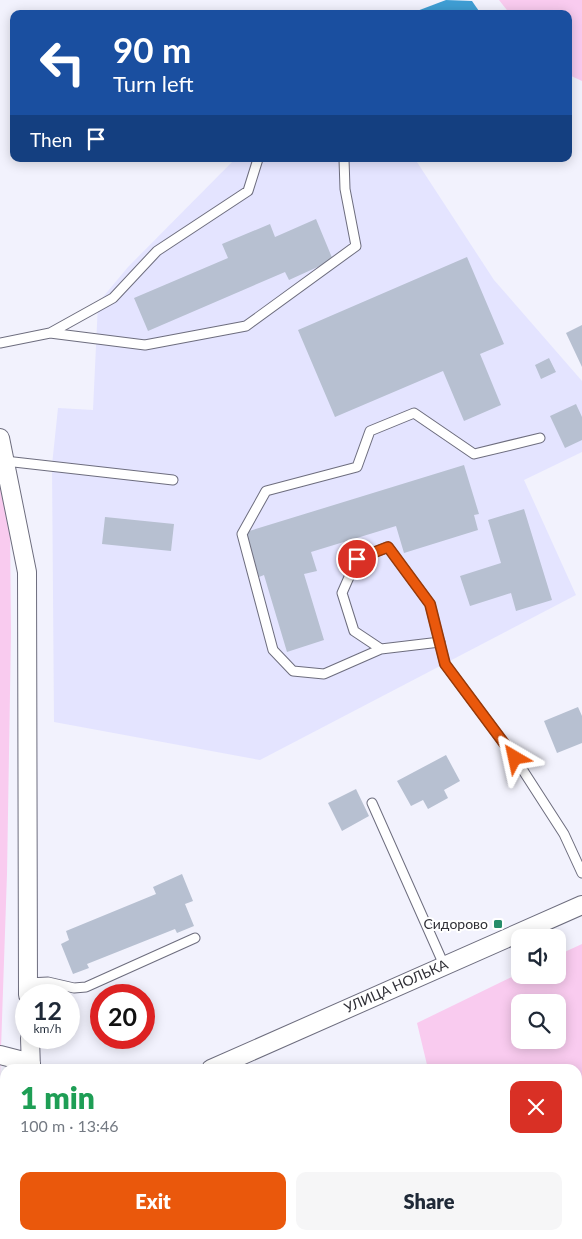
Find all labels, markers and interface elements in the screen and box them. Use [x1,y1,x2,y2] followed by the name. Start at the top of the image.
[113,28,191,70] text: 90 m
[30,30,95,95] icon: left
[113,70,194,97] text: Turn left
[82,125,110,153] icon: arrive
[30,128,72,151] text: Then
[336,538,378,580] pin
[343,545,371,573] icon: arrive
[488,731,540,783] position arrow
[423,915,488,932] place label: Сидорово
[492,918,504,930] marker: Сидорово
[511,929,566,1049] map controls
[511,929,566,984] button: sound
[341,955,451,1016] street label: УЛИЦА НОЛЬКА
[90,984,155,1049] speed limit sign: 20
[511,994,566,1049] button: search
[33,995,62,1025] text: 12
[33,1021,62,1036] text: km/h
[20,1079,95,1115] text: 1 min
[510,1081,562,1133] button: close
[20,1116,119,1135] text: 100 m · 13:46
[20,1172,286,1230] button: Exit
[296,1172,562,1230] button: Share

